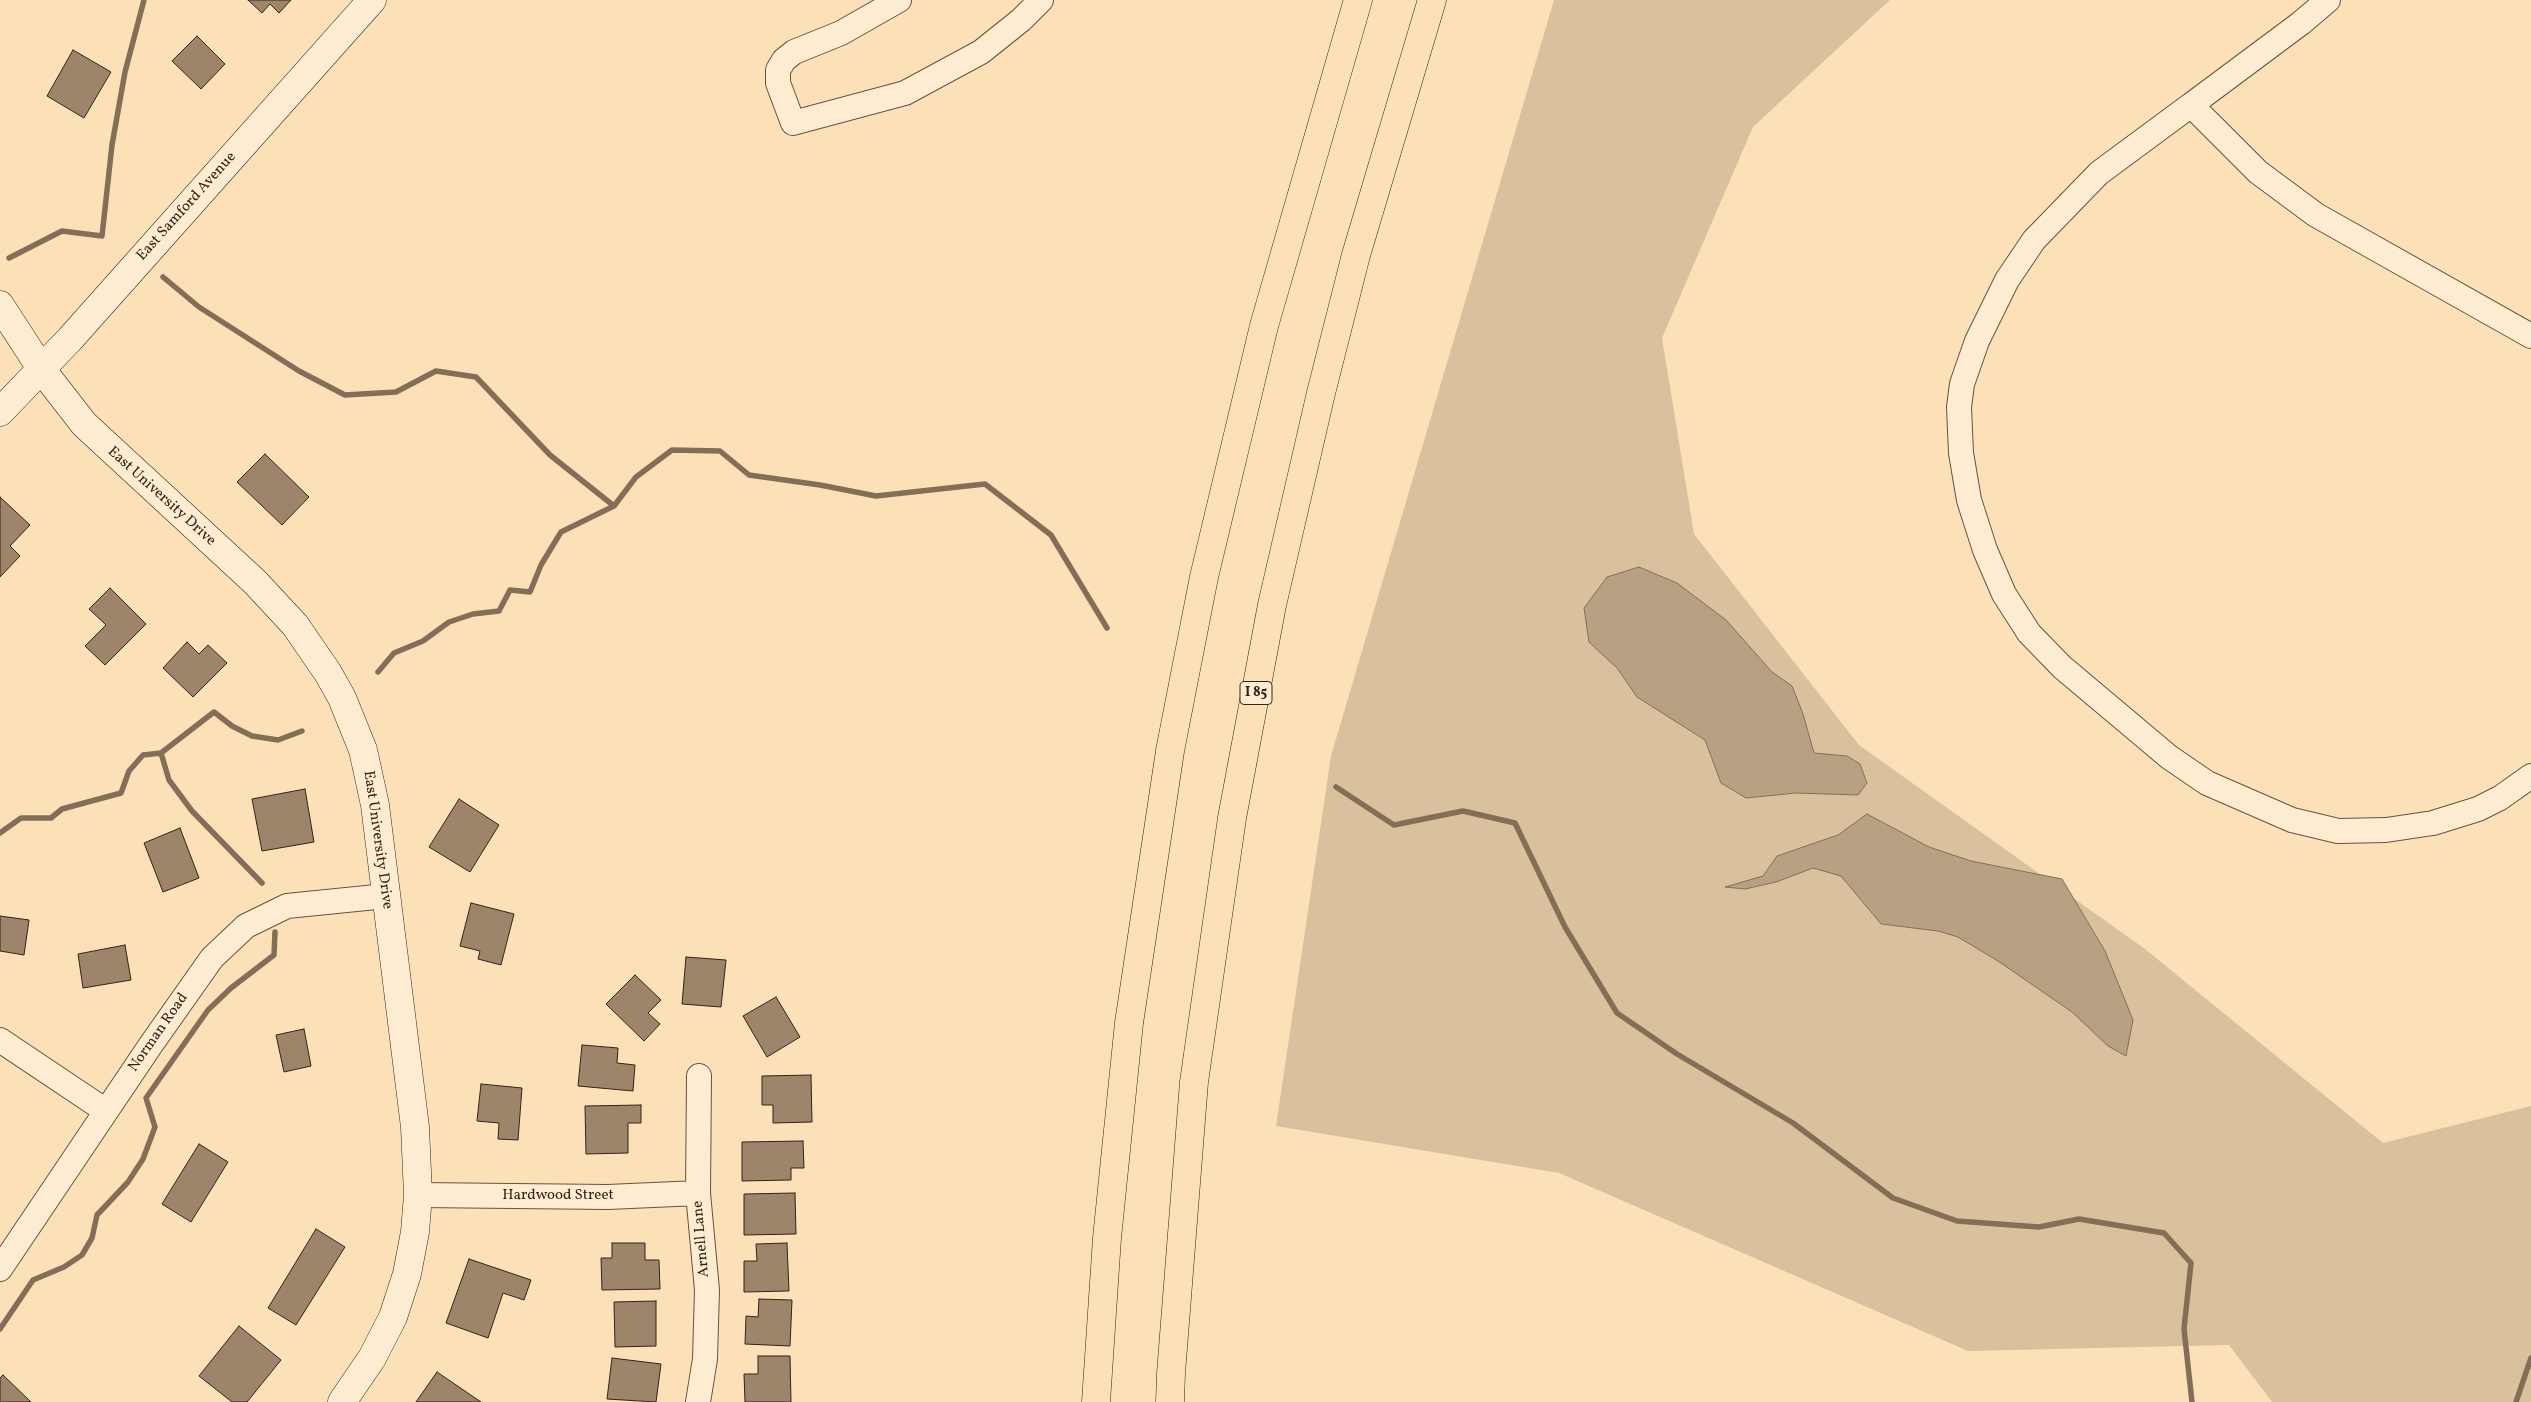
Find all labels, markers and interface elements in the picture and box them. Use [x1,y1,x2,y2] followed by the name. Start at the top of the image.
[133,149,241,265] street label: East Samford Avenue
[103,444,219,550] street label: East University Drive
[1240,681,1272,704] road number: I 85
[358,769,396,911] street label: East University Drive
[125,990,193,1076] street label: Norman Road
[502,1187,614,1205] street label: Hardwood Street
[690,1200,714,1278] street label: Arnell Lane

